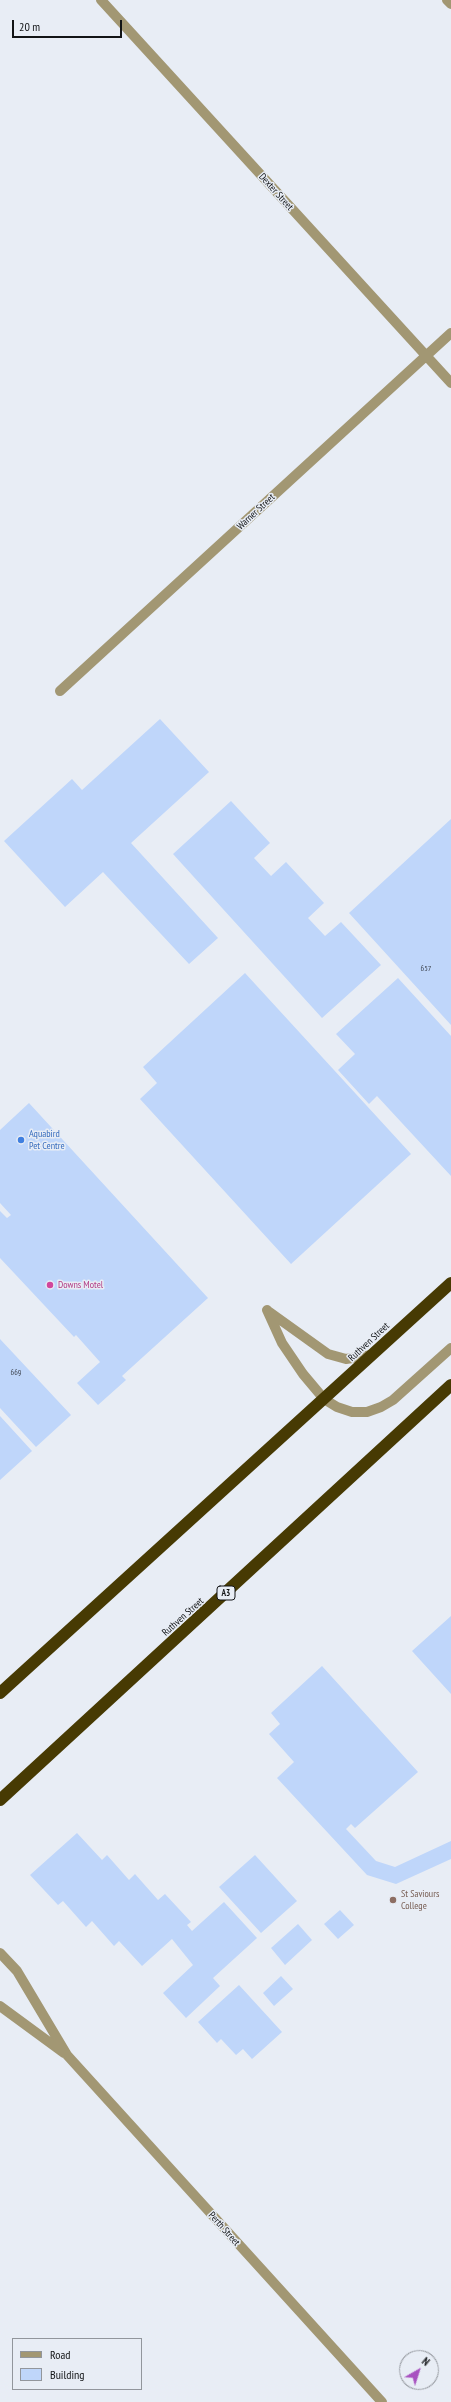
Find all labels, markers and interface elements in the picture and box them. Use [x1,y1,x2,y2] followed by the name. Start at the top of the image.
[14,12,124,38] scale bar
[19,19,40,34] text: 20 m
[256,171,296,213] street label: Dexter Street
[235,492,277,532] street label: Warner Street
[421,964,431,974] house number: 657
[29,1128,65,1152] place label: Aquabird Pet Centre
[16,1135,26,1145] marker: Aquabird Pet Centre
[58,1279,103,1291] place label: Downs Motel
[45,1280,55,1290] marker: Downs Motel
[346,1320,392,1364] street label: Ruthven Street
[11,1368,21,1378] house number: 669
[217,1586,235,1600] road number: A3
[160,1595,206,1639] street label: Ruthven Street
[401,1888,439,1912] place label: St Saviours College
[388,1895,398,1905] marker: St Saviours College
[206,2210,242,2248] street label: Perth Street
[12,2338,142,2390] legend
[50,2347,70,2362] text: Road
[399,2350,439,2390] north arrow
[419,2354,433,2369] text: N
[50,2367,85,2382] text: Building

